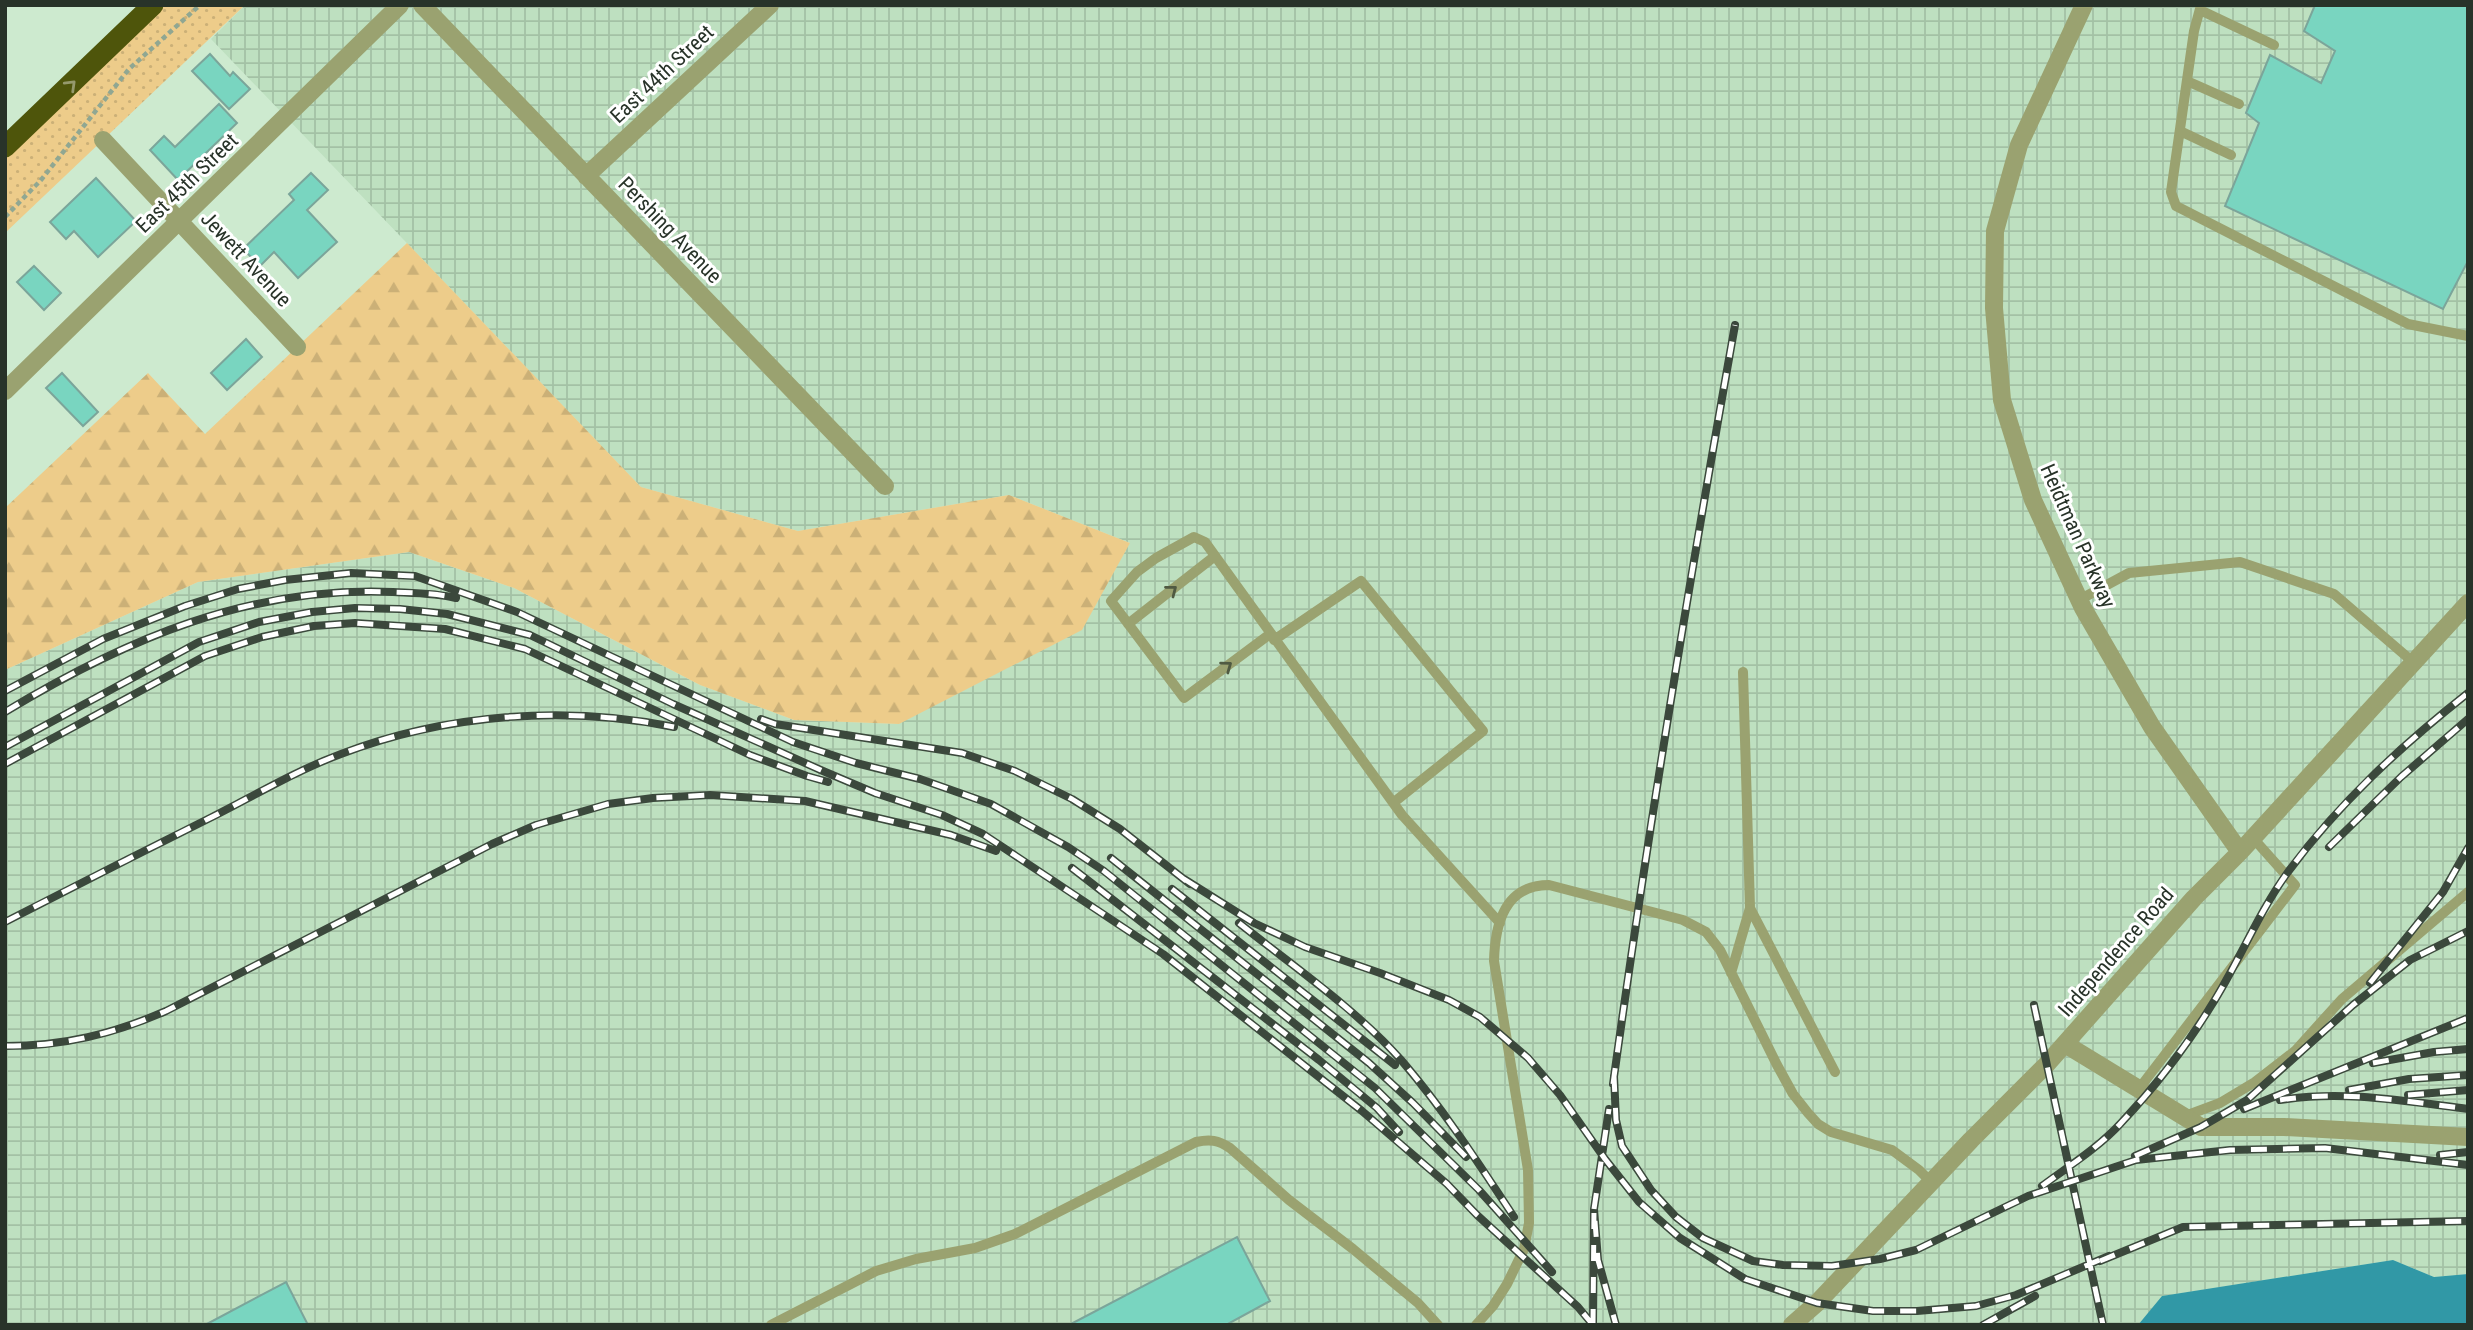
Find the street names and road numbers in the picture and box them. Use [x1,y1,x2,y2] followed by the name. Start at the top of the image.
[605,20,719,128] street label: East 44th Street
[131,128,243,238] street label: East 45th Street
[613,172,727,288] street label: Pershing Avenue
[196,206,296,312] street label: Jewett Avenue
[2036,460,2121,612] street label: Heidtman Parkway
[2053,883,2179,1021] street label: Independence Road

